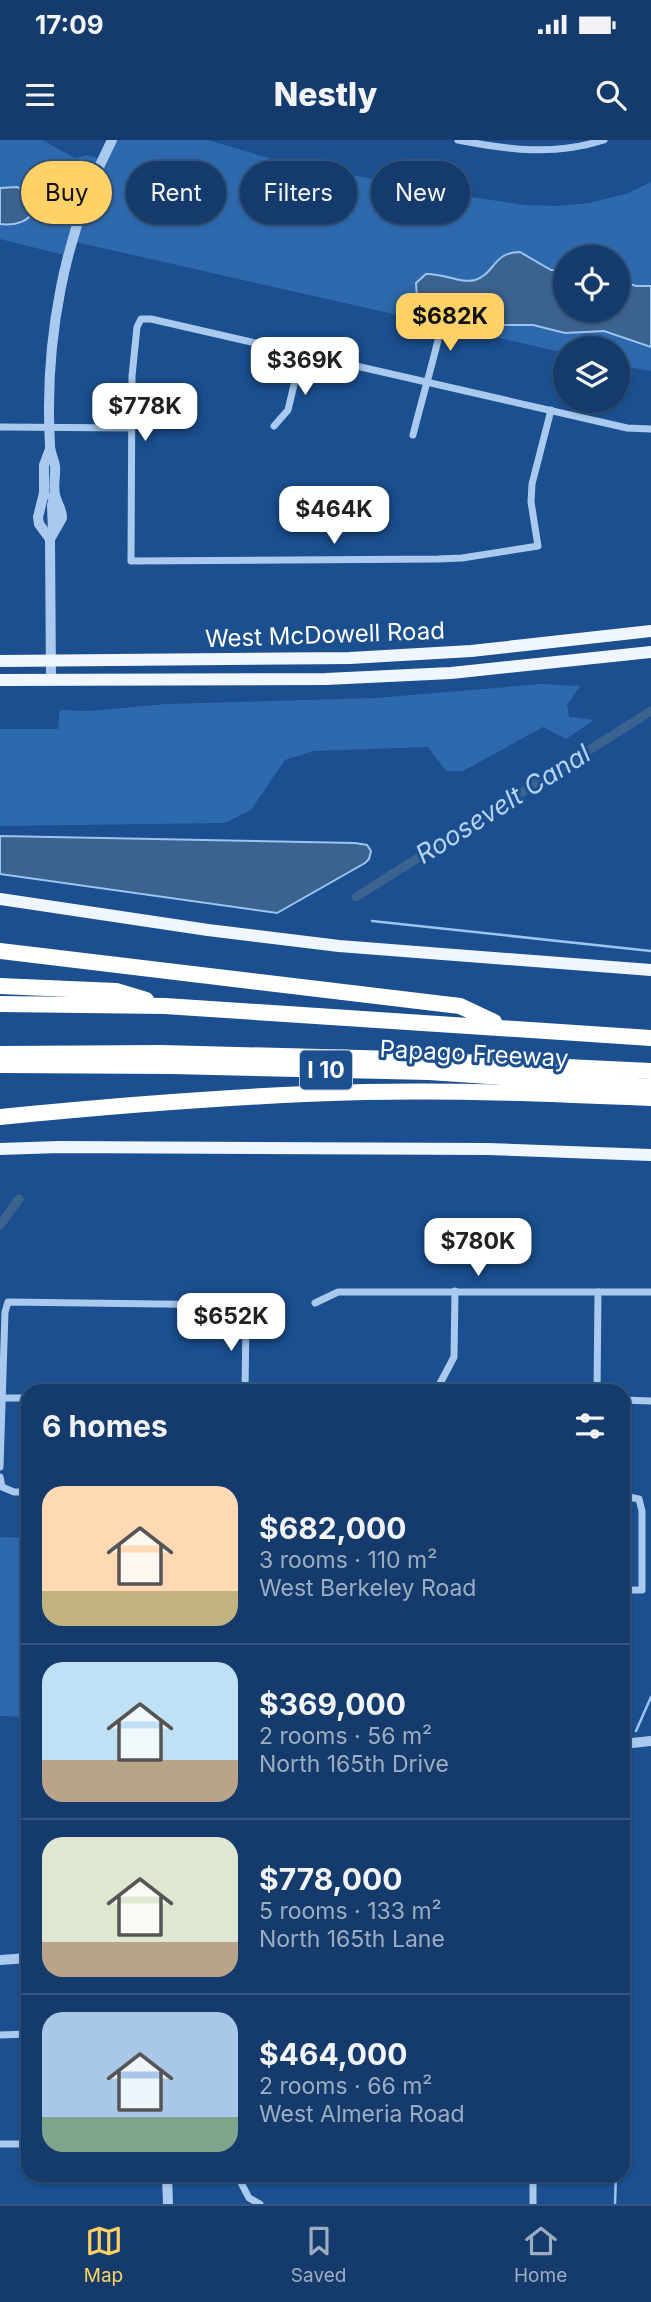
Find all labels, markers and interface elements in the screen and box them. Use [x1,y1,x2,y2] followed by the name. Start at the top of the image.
[35,9,104,40] text: 17:09
[274,75,377,114] text: Nestly
[21,76,59,114] icon: menu
[592,76,630,114] icon: search
[21,161,112,224] chip: Buy
[126,161,226,224] chip: Rent
[240,161,357,224] chip: Filters
[371,161,470,224] chip: New
[553,245,630,413] map controls
[553,245,630,322] button: locate
[401,294,499,353] pin: $682K
[412,302,488,330] text: $682K
[553,336,630,413] button: layers
[256,338,354,397] pin: $369K
[267,346,343,374] text: $369K
[96,384,194,443] pin: $778K
[108,392,182,420] text: $778K
[285,486,383,546] pin: $464K
[295,495,373,523] text: $464K
[205,616,445,653] street label: West McDowell Road
[410,737,596,870] water label: Roosevelt Canal
[379,1034,569,1073] street label: Papago Freeway
[300,1051,352,1090] road number: I 10
[429,1218,527,1278] pin: $780K
[440,1227,516,1255] text: $780K
[182,1294,280,1353] pin: $652K
[193,1302,269,1330] text: $652K
[571,1407,609,1445] icon: filters
[42,1408,168,1444] text: 6 homes
[259,1510,406,1546] text: $682,000
[98,1514,182,1598] icon: home
[259,1546,437,1574] text: 3 rooms · 110 m²
[259,1574,476,1602] text: West Berkeley Road
[259,1686,406,1722] text: $369,000
[98,1690,182,1774] icon: home
[259,1722,432,1750] text: 2 rooms · 56 m²
[259,1750,449,1778] text: North 165th Drive
[259,1861,402,1897] text: $778,000
[98,1865,182,1949] icon: home
[259,1897,442,1925] text: 5 rooms · 133 m²
[259,1925,445,1953] text: North 165th Lane
[259,2036,408,2072] text: $464,000
[98,2040,182,2124] icon: home
[259,2072,433,2100] text: 2 rooms · 66 m²
[259,2100,464,2128] text: West Almeria Road
[84,2222,123,2287] tab: Map
[291,2222,346,2287] tab: Saved
[514,2222,567,2287] tab: Home

